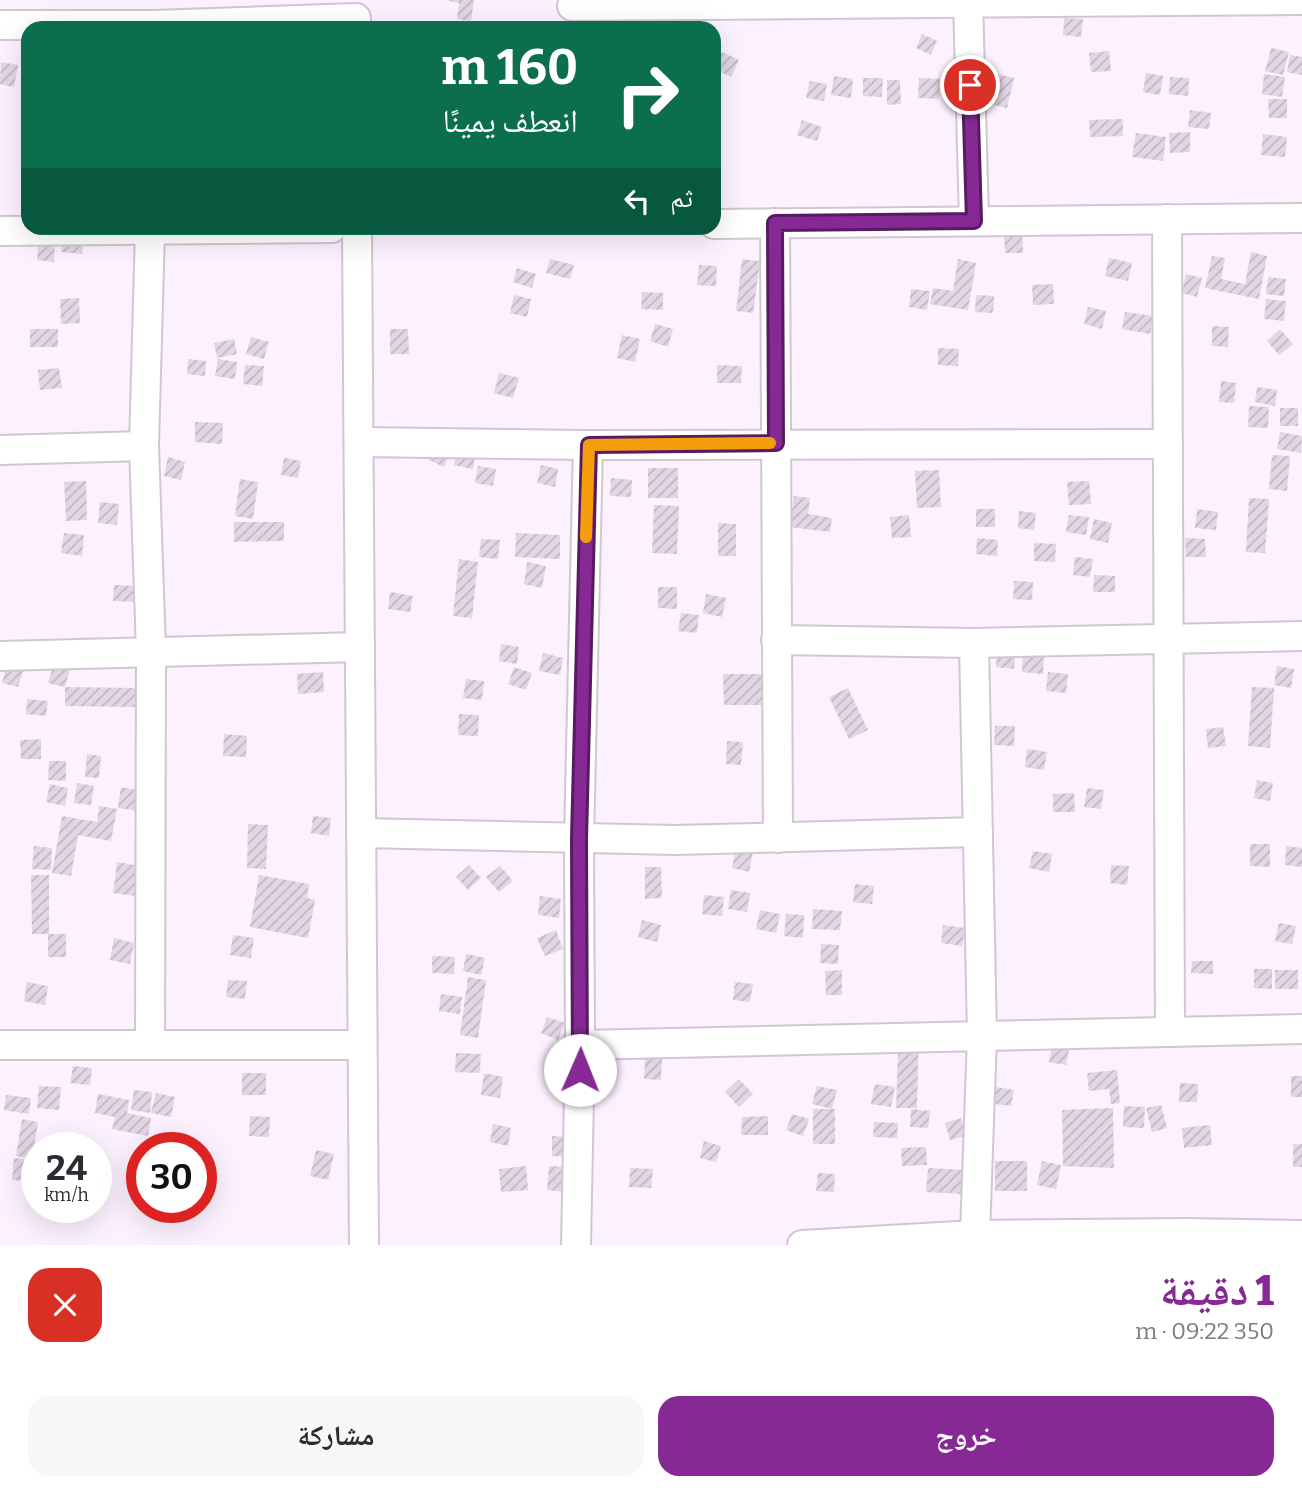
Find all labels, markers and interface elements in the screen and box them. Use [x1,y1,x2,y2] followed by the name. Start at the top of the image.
[441,38,578,97] text: 160 m
[602,49,693,140] icon: right
[940,55,1000,115] pin
[951,66,989,104] icon: arrive
[443,102,578,140] text: انعطف يمينًا
[618,182,656,220] icon: left
[670,183,693,214] text: ثم
[543,1033,617,1107] position arrow
[126,1132,217,1223] speed limit sign: 30
[46,1147,87,1189] text: 24
[44,1184,89,1206] text: km/h
[1160,1266,1274,1316] text: 1 دقيقة
[28,1268,102,1342] button: close
[1135,1317,1274,1345] text: 350 m · 09:22
[28,1396,644,1476] button: مشاركة
[658,1396,1274,1476] button: خروج

